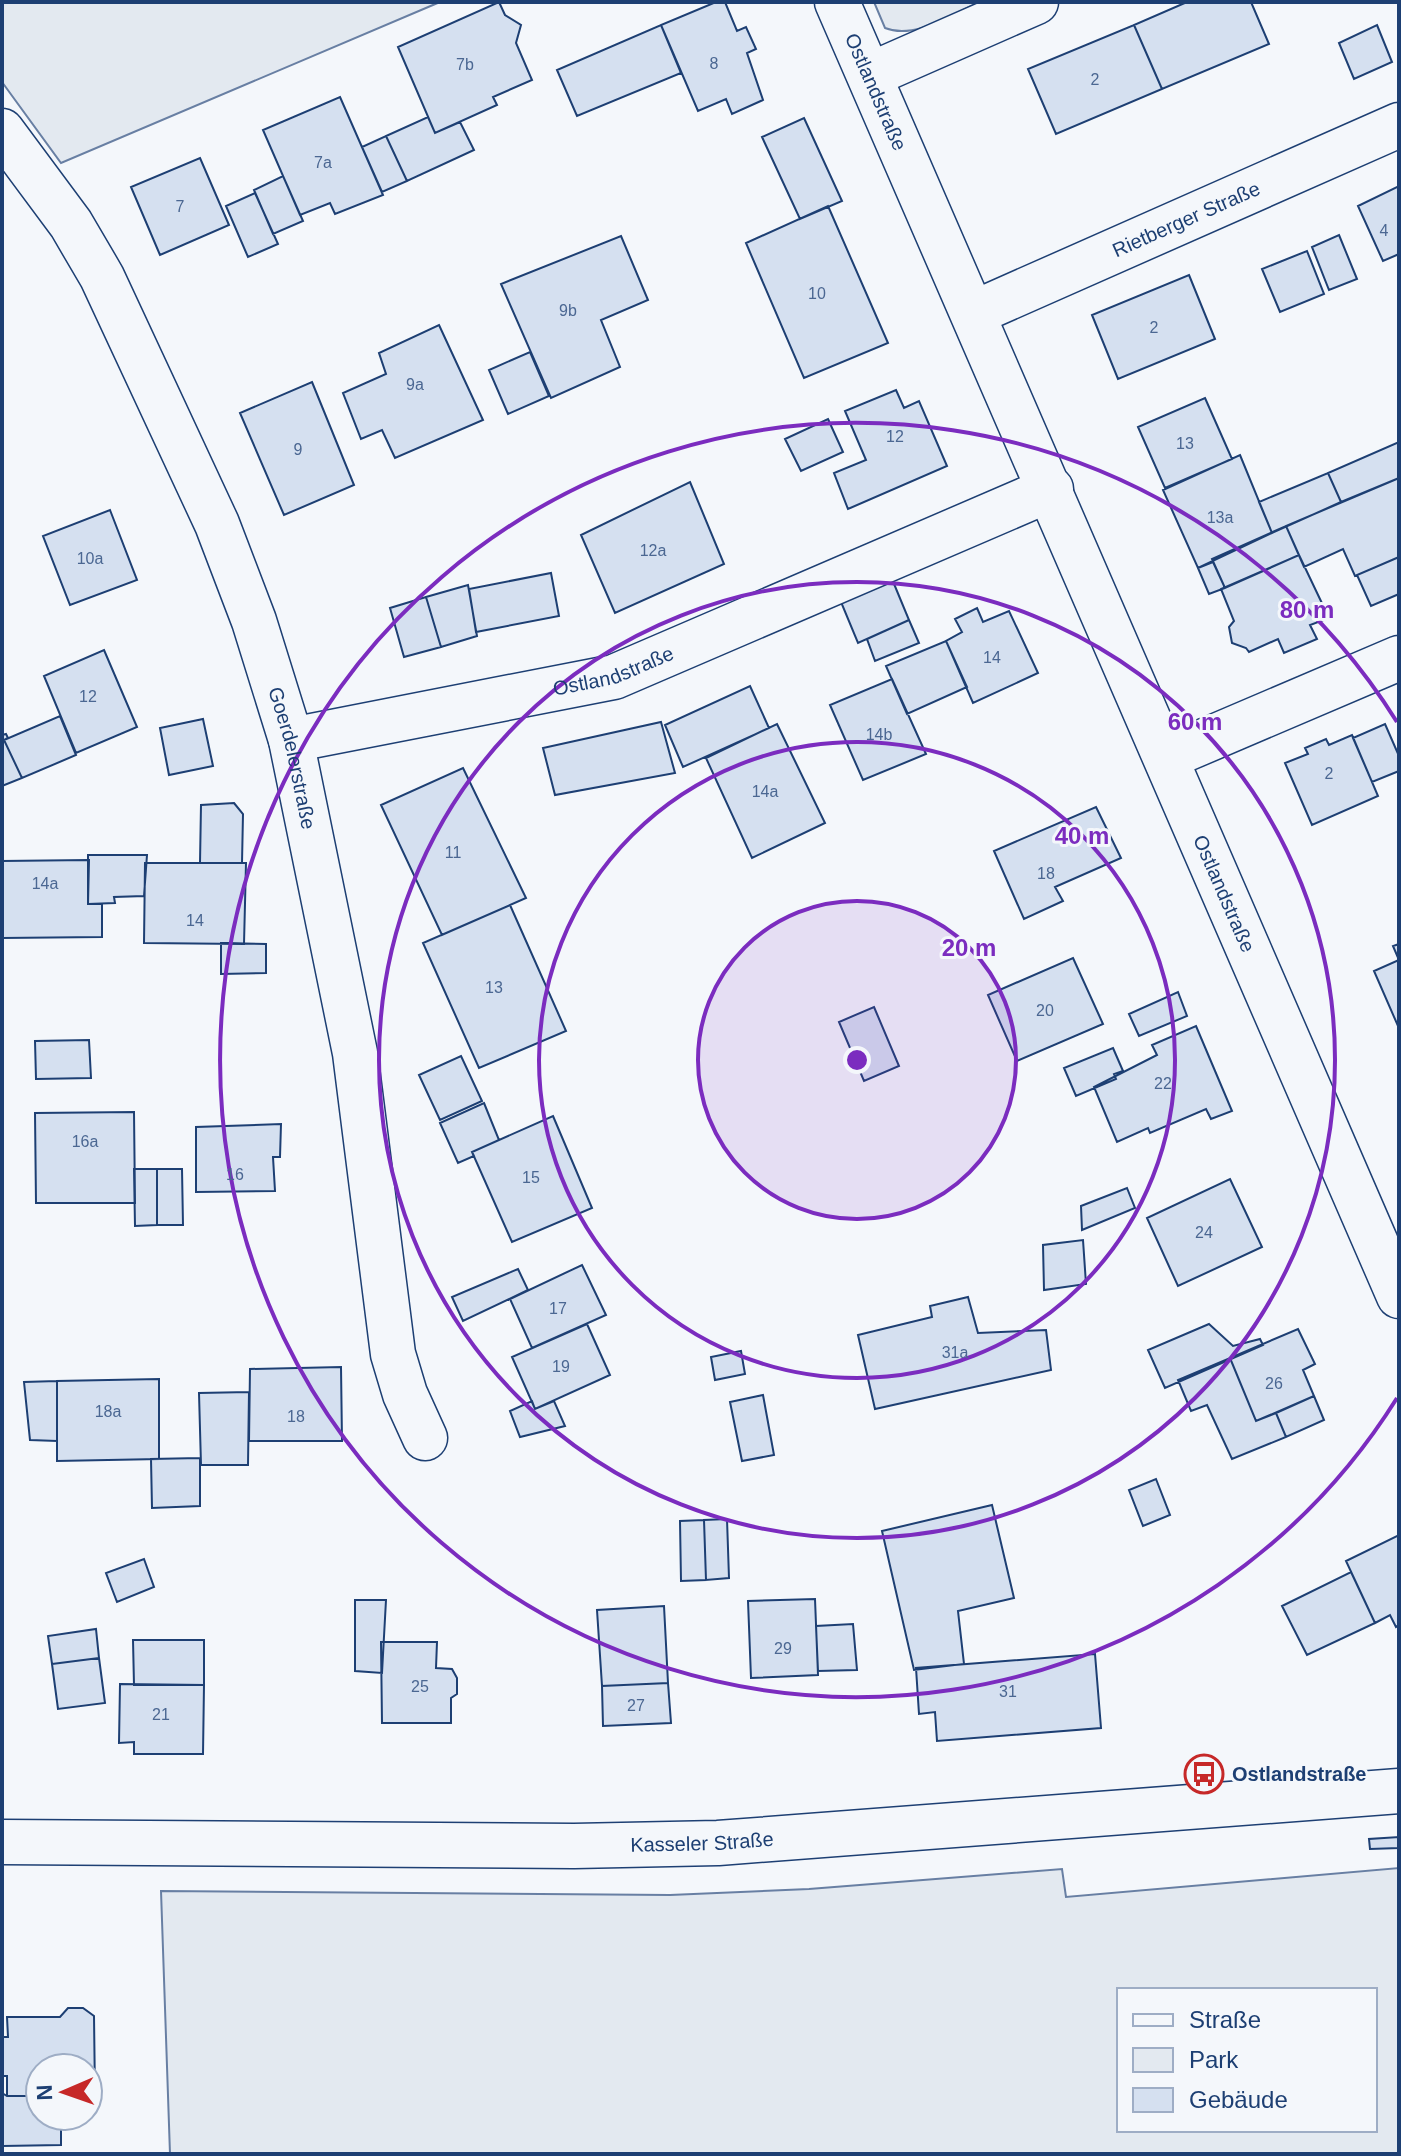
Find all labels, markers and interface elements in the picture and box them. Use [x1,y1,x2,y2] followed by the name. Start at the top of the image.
[841,30,911,154] street label: Ostlandstraße
[710,55,719,72] house number: 8
[456,56,474,73] house number: 7b
[1091,71,1100,88] house number: 2
[314,154,332,171] house number: 7a
[1109,177,1263,261] street label: Rietberger Straße
[176,198,185,215] house number: 7
[1380,222,1389,239] house number: 4
[808,285,826,302] house number: 10
[559,302,577,319] house number: 9b
[1150,319,1159,336] house number: 2
[406,376,424,393] house number: 9a
[886,428,904,445] house number: 12
[1176,435,1194,452] house number: 13
[294,441,303,458] house number: 9
[1207,509,1233,526] house number: 13a
[640,542,666,559] house number: 12a
[77,550,103,567] house number: 10a
[1280,596,1334,623] text: 80 m
[551,642,677,700] street label: Ostlandstraße
[983,649,1001,666] house number: 14
[264,684,320,831] street label: Goerdelerstraße
[79,688,97,705] house number: 12
[1168,708,1222,735] text: 60 m
[866,726,892,743] house number: 14b
[1325,765,1334,782] house number: 2
[752,783,778,800] house number: 14a
[1055,822,1109,849] text: 40 m
[1189,832,1259,956] street label: Ostlandstraße
[445,844,461,861] house number: 11
[1037,865,1055,882] house number: 18
[32,875,58,892] house number: 14a
[186,912,204,929] house number: 14
[942,934,996,961] text: 20 m
[485,979,503,996] house number: 13
[1036,1002,1054,1019] house number: 20
[843,1046,871,1074] centre of rings
[1154,1075,1172,1092] house number: 22
[72,1133,98,1150] house number: 16a
[226,1166,244,1183] house number: 16
[522,1169,540,1186] house number: 15
[1195,1224,1213,1241] house number: 24
[549,1300,567,1317] house number: 17
[942,1344,968,1361] house number: 31a
[552,1358,570,1375] house number: 19
[1265,1375,1283,1392] house number: 26
[95,1403,121,1420] house number: 18a
[287,1408,305,1425] house number: 18
[774,1640,792,1657] house number: 29
[411,1678,429,1695] house number: 25
[999,1683,1017,1700] house number: 31
[627,1697,645,1714] house number: 27
[152,1706,170,1723] house number: 21
[1183,1753,1225,1795] bus stop icon: Ostlandstraße
[1232,1763,1366,1785] place label: Ostlandstraße
[630,1828,774,1856] street label: Kasseler Straße
[1117,1988,1377,2132] legend
[1189,2006,1261,2033] text: Straße
[1189,2046,1239,2073] text: Park
[24,2052,104,2132] north arrow
[32,2084,57,2101] text: N
[1189,2086,1288,2113] text: Gebäude

